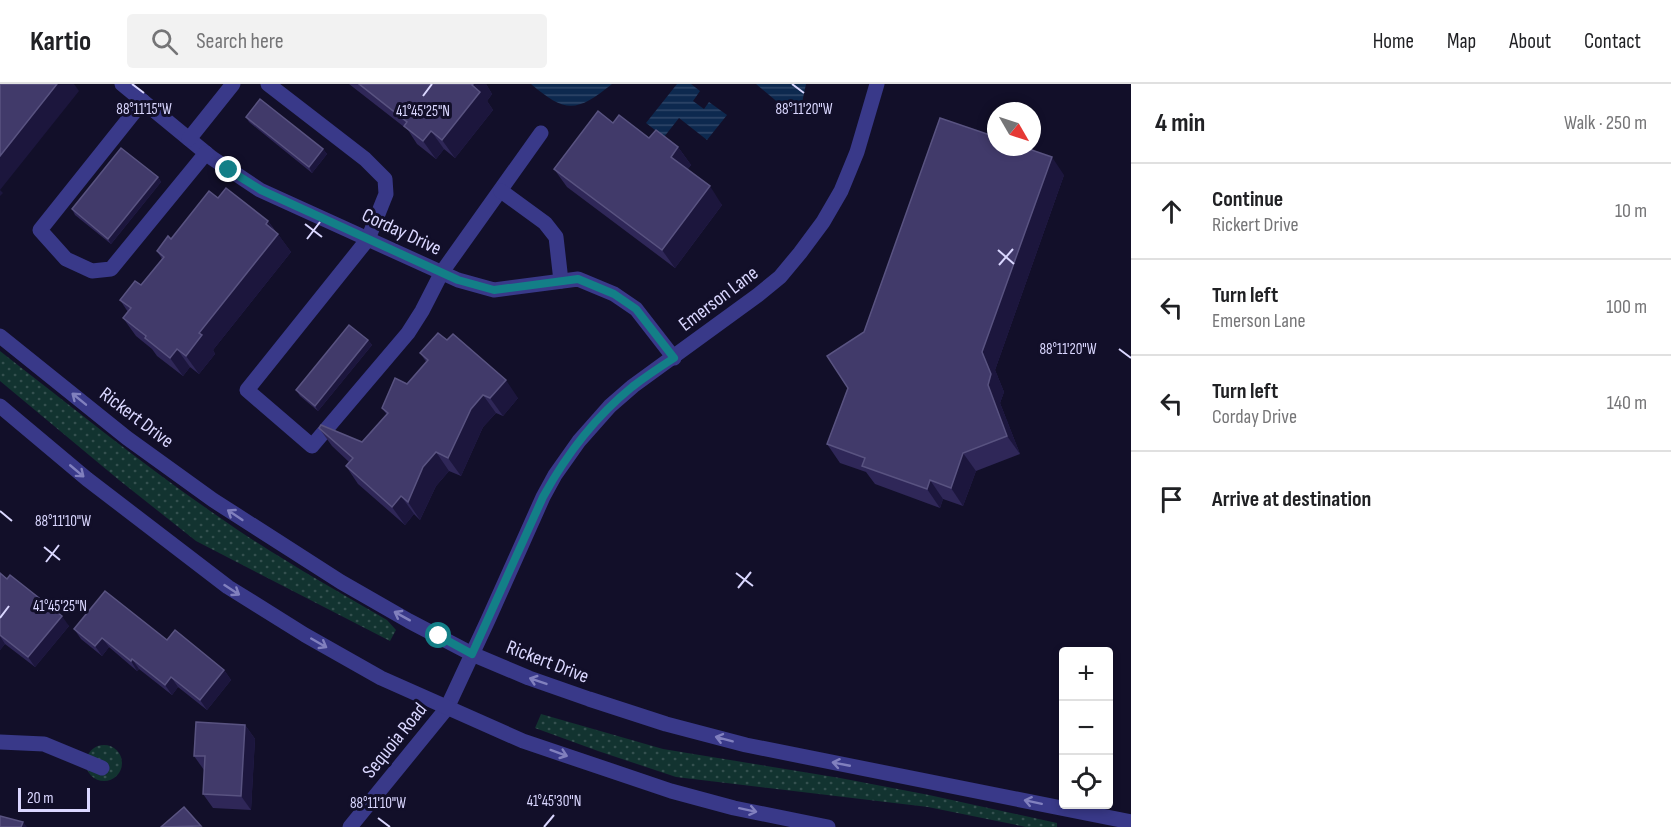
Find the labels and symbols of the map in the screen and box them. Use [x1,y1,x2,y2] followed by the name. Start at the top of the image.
[116,100,172,119] text: 88°11'15"W
[776,100,833,119] text: 88°11'20"W
[396,102,450,121] text: 41°45'25"N
[987,102,1041,156] north arrow
[215,156,241,182] route end
[358,203,445,261] street label: Corday Drive
[674,261,763,337] street label: Emerson Lane
[1040,340,1097,359] text: 88°11'20"W
[95,382,178,453] street label: Rickert Drive
[71,393,87,406] one-way arrow
[69,464,84,478] one-way arrow
[227,509,244,521] one-way arrow
[35,512,91,531] text: 88°11'10"W
[223,583,240,596] one-way arrow
[33,597,87,616] text: 41°45'25"N
[393,610,410,622] one-way arrow
[425,622,451,648] route start
[503,635,592,689] street label: Rickert Drive
[310,638,327,650] one-way arrow
[529,674,548,685] one-way arrow
[357,698,432,783] street label: Sequoia Road
[715,733,734,744] one-way arrow
[549,749,568,760] one-way arrow
[832,758,852,769] one-way arrow
[18,785,90,812] scale bar
[527,792,581,811] text: 41°45'30"N
[350,794,406,813] text: 88°11'10"W
[1023,796,1043,807] one-way arrow
[738,805,757,816] one-way arrow

